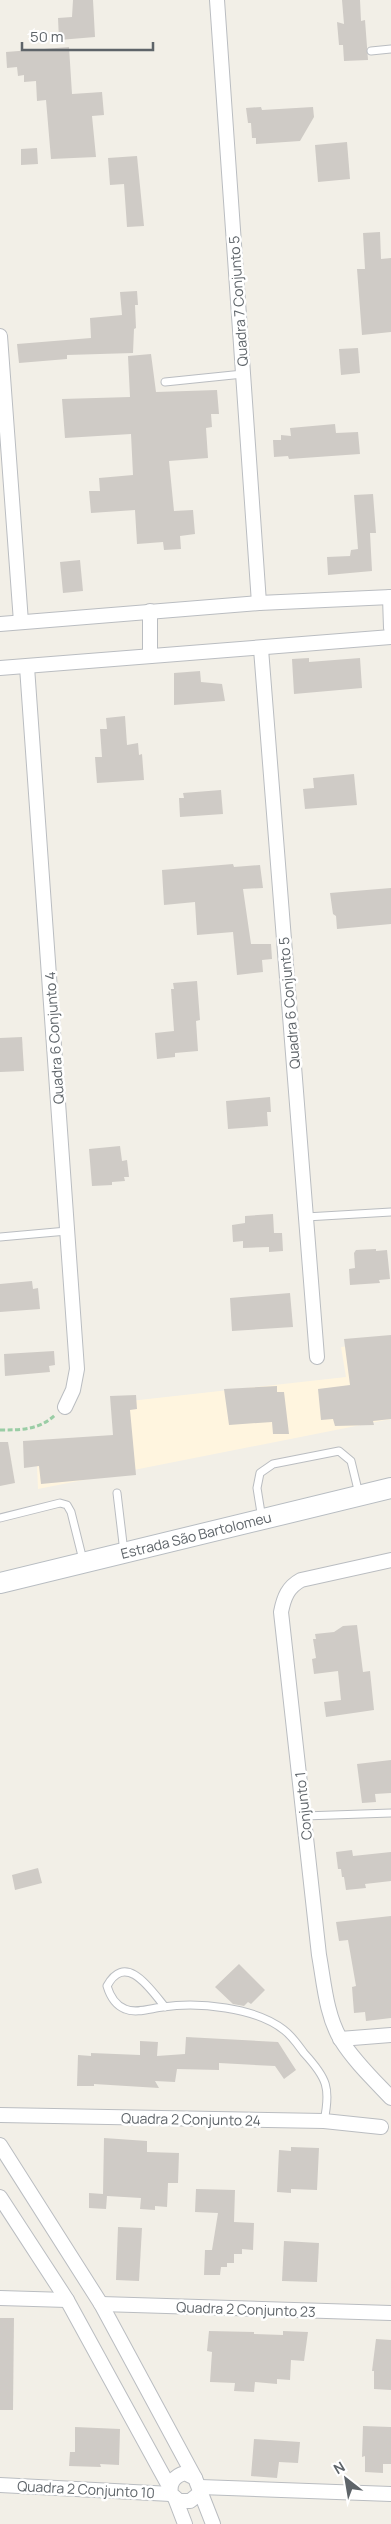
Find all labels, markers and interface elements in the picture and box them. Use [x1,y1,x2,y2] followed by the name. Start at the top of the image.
[22,20,154,52] scale bar
[30,26,64,47] text: 50 m
[224,235,252,367] street label: Quadra 7 Conjunto 5
[274,936,304,1070] street label: Quadra 6 Conjunto 5
[40,971,68,1105] street label: Quadra 6 Conjunto 4
[119,1507,273,1563] street label: Estrada São Bartolomeu
[290,1771,316,1841] street label: Conjunto 1
[121,2108,261,2130] street label: Quadra 2 Conjunto 24
[176,2297,316,2321] street label: Quadra 2 Conjunto 23
[321,2454,371,2504] north arrow
[330,2457,348,2478] text: N
[17,2476,155,2502] street label: Quadra 2 Conjunto 10

